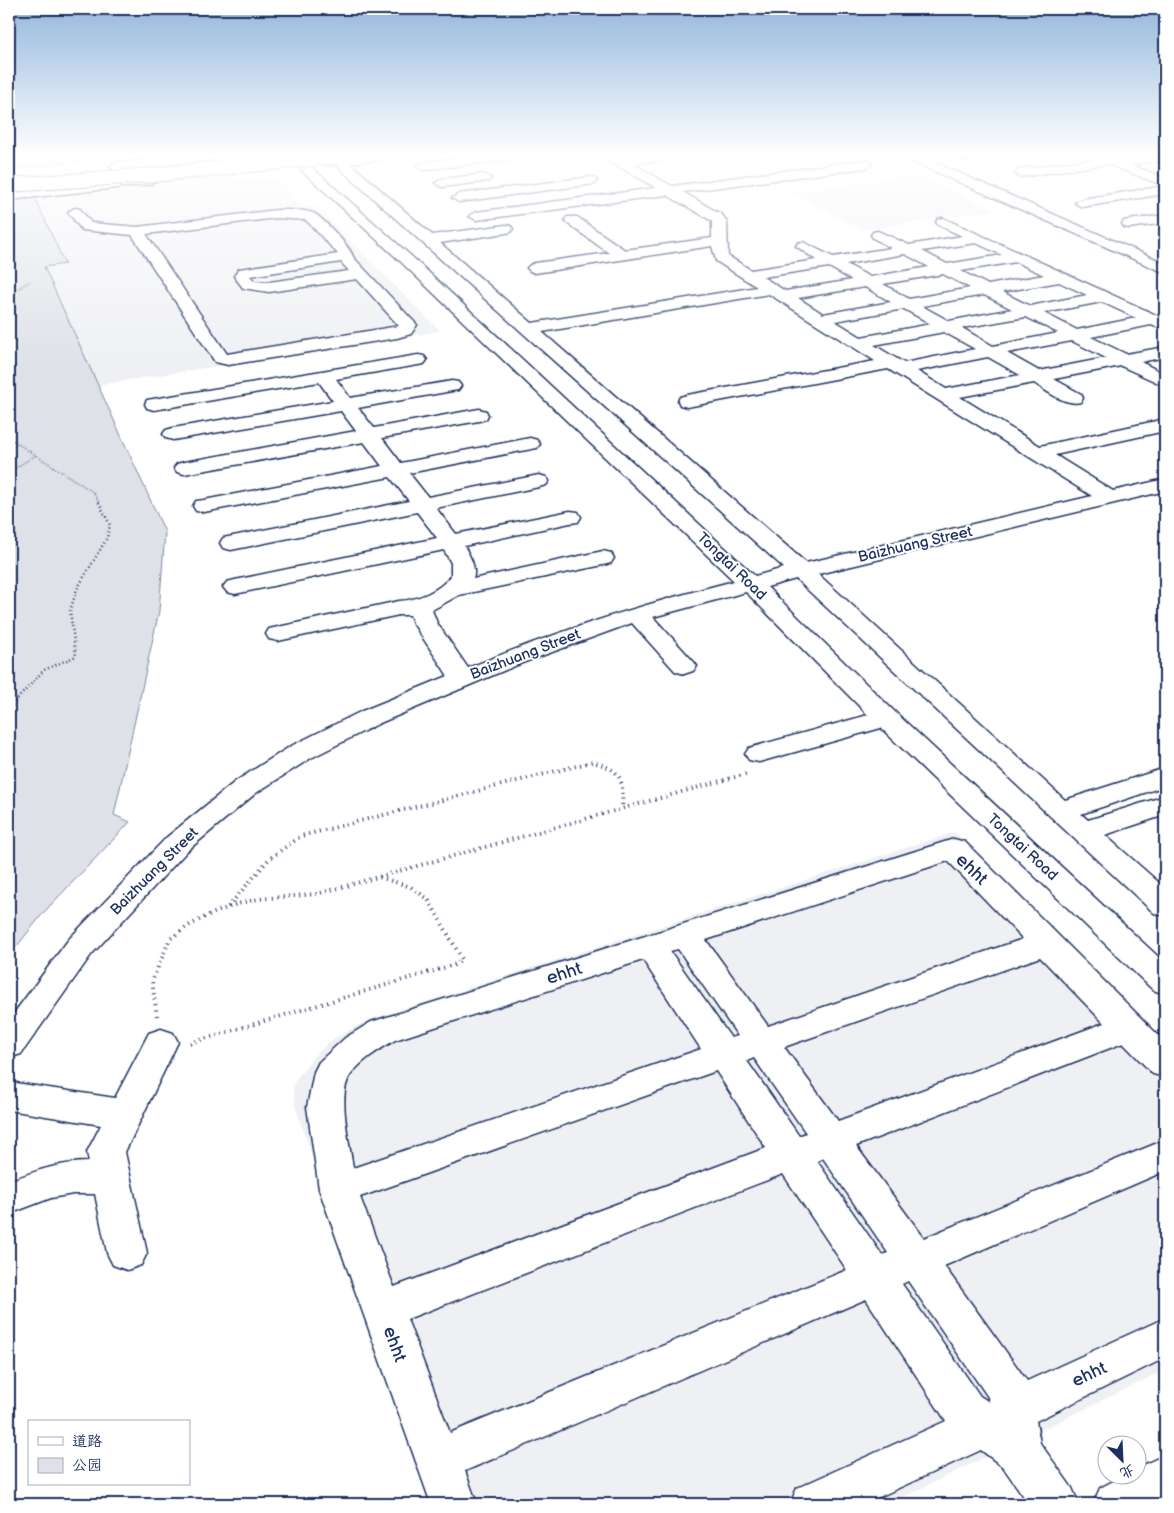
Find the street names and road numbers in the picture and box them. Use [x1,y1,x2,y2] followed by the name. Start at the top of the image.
[856,522,974,567] street label: Baizhuang Street
[693,528,770,604] street label: Tongtai Road
[467,625,583,684] street label: Baizhuang Street
[983,810,1062,885] street label: Tongtai Road
[106,823,203,919] street label: Baizhuang Street
[951,849,992,890] street label: ehht
[544,958,585,989] street label: ehht
[378,1324,411,1365] street label: ehht
[1068,1357,1110,1392] street label: ehht

